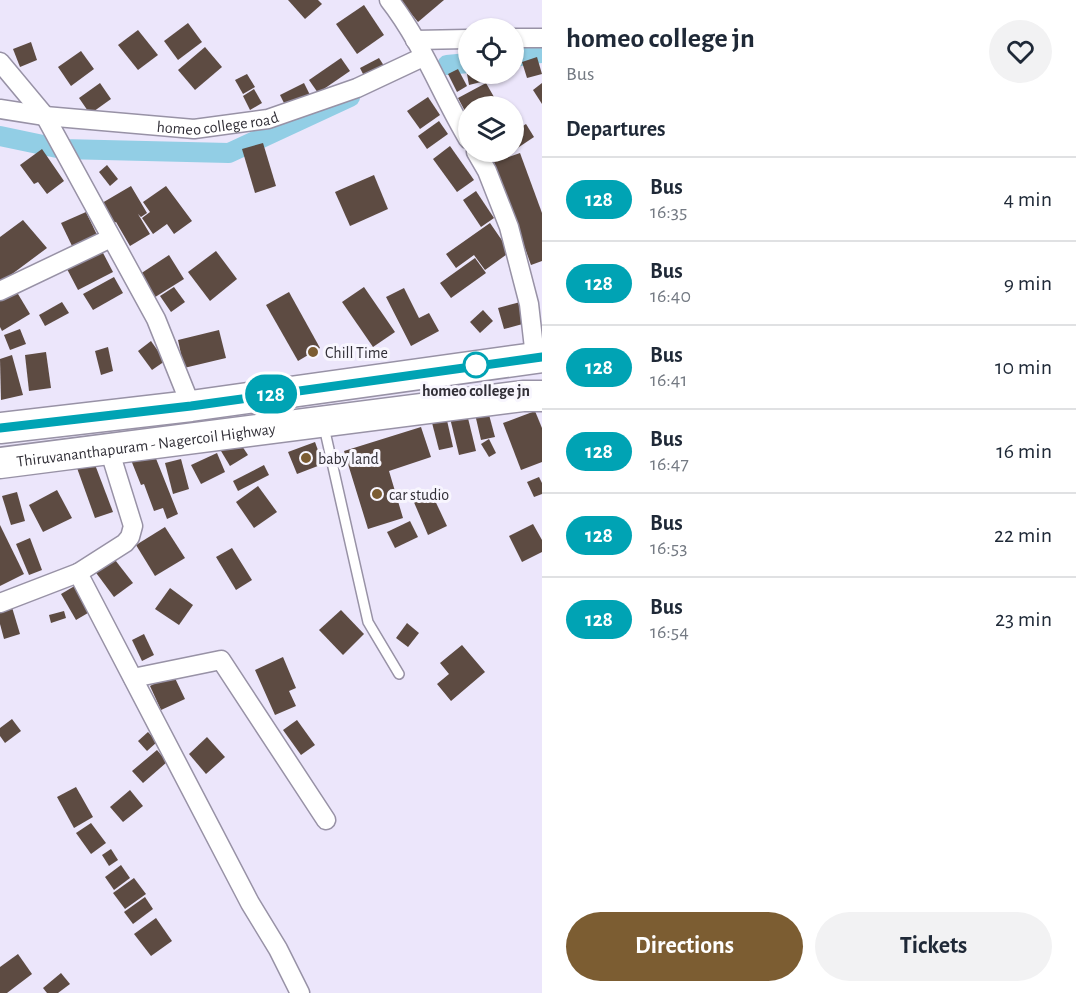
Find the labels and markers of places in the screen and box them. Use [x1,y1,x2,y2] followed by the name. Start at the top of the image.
[306,345,320,359] marker: Chill Time
[325,345,388,361] place label: Chill Time
[463,352,489,378] marker: homeo college jn
[422,383,530,400] place label: homeo college jn
[299,451,313,465] marker: baby land
[318,451,379,468] place label: baby land
[370,487,384,501] marker: car studio
[389,487,449,503] place label: car studio

